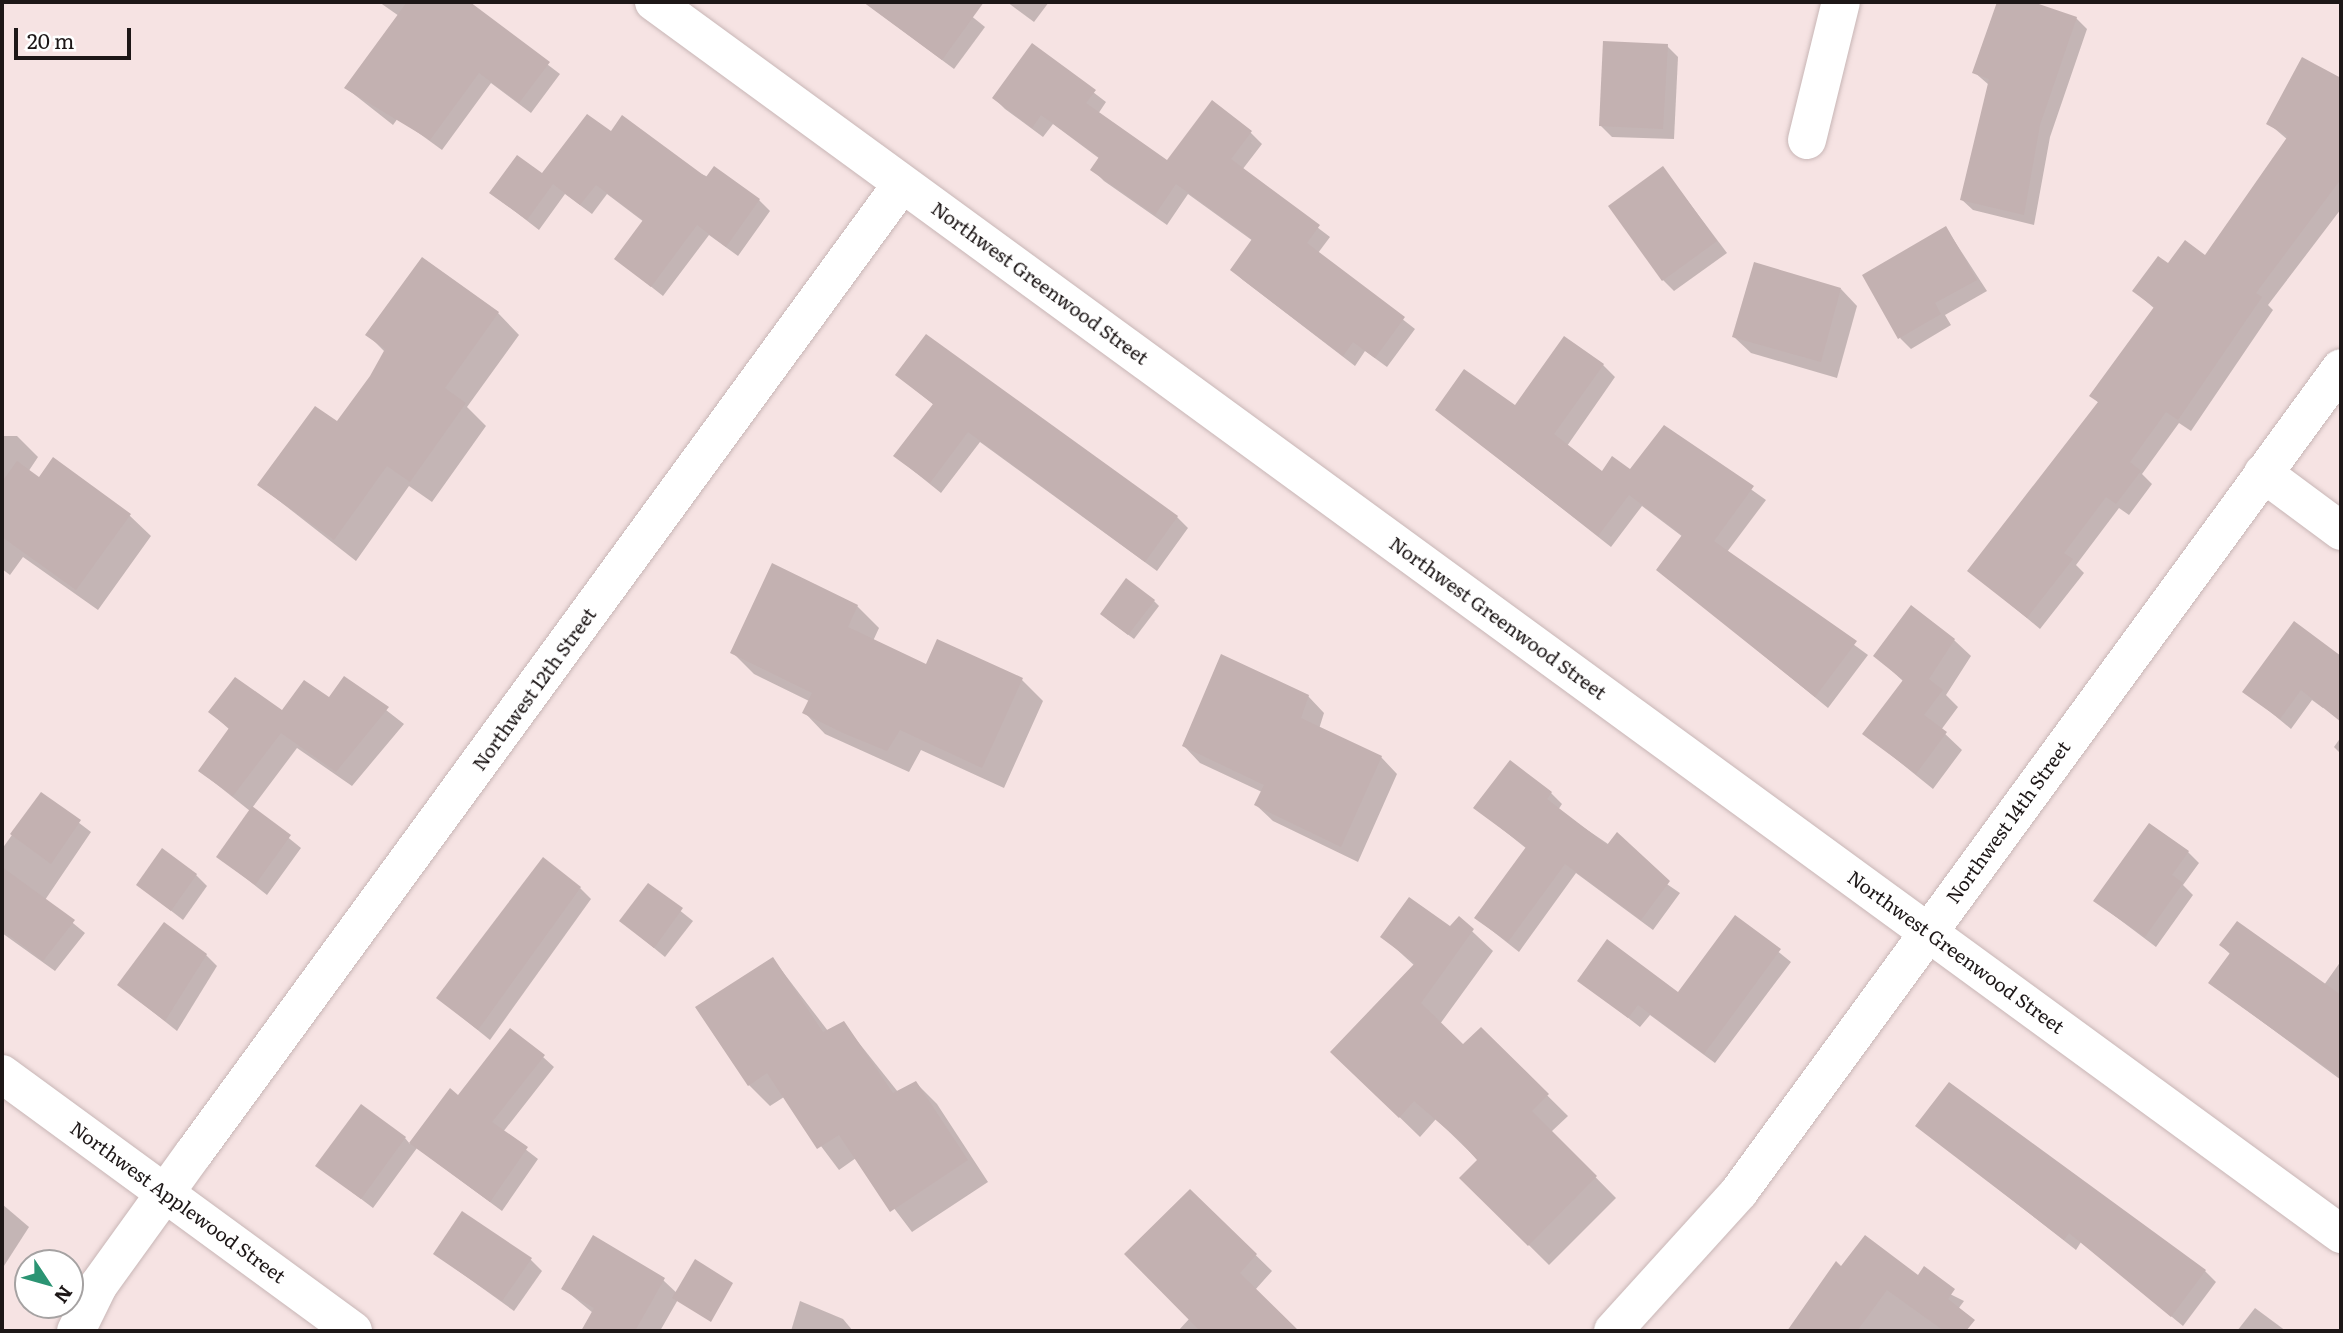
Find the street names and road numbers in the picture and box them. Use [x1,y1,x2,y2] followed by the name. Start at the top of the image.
[927,197,1153,369] street label: Northwest Greenwood Street
[1385,532,1611,704] street label: Northwest Greenwood Street
[467,603,601,775] street label: Northwest 12th Street
[1941,736,2075,908] street label: Northwest 14th Street
[1843,866,2069,1038] street label: Northwest Greenwood Street
[66,1116,290,1288] street label: Northwest Applewood Street

